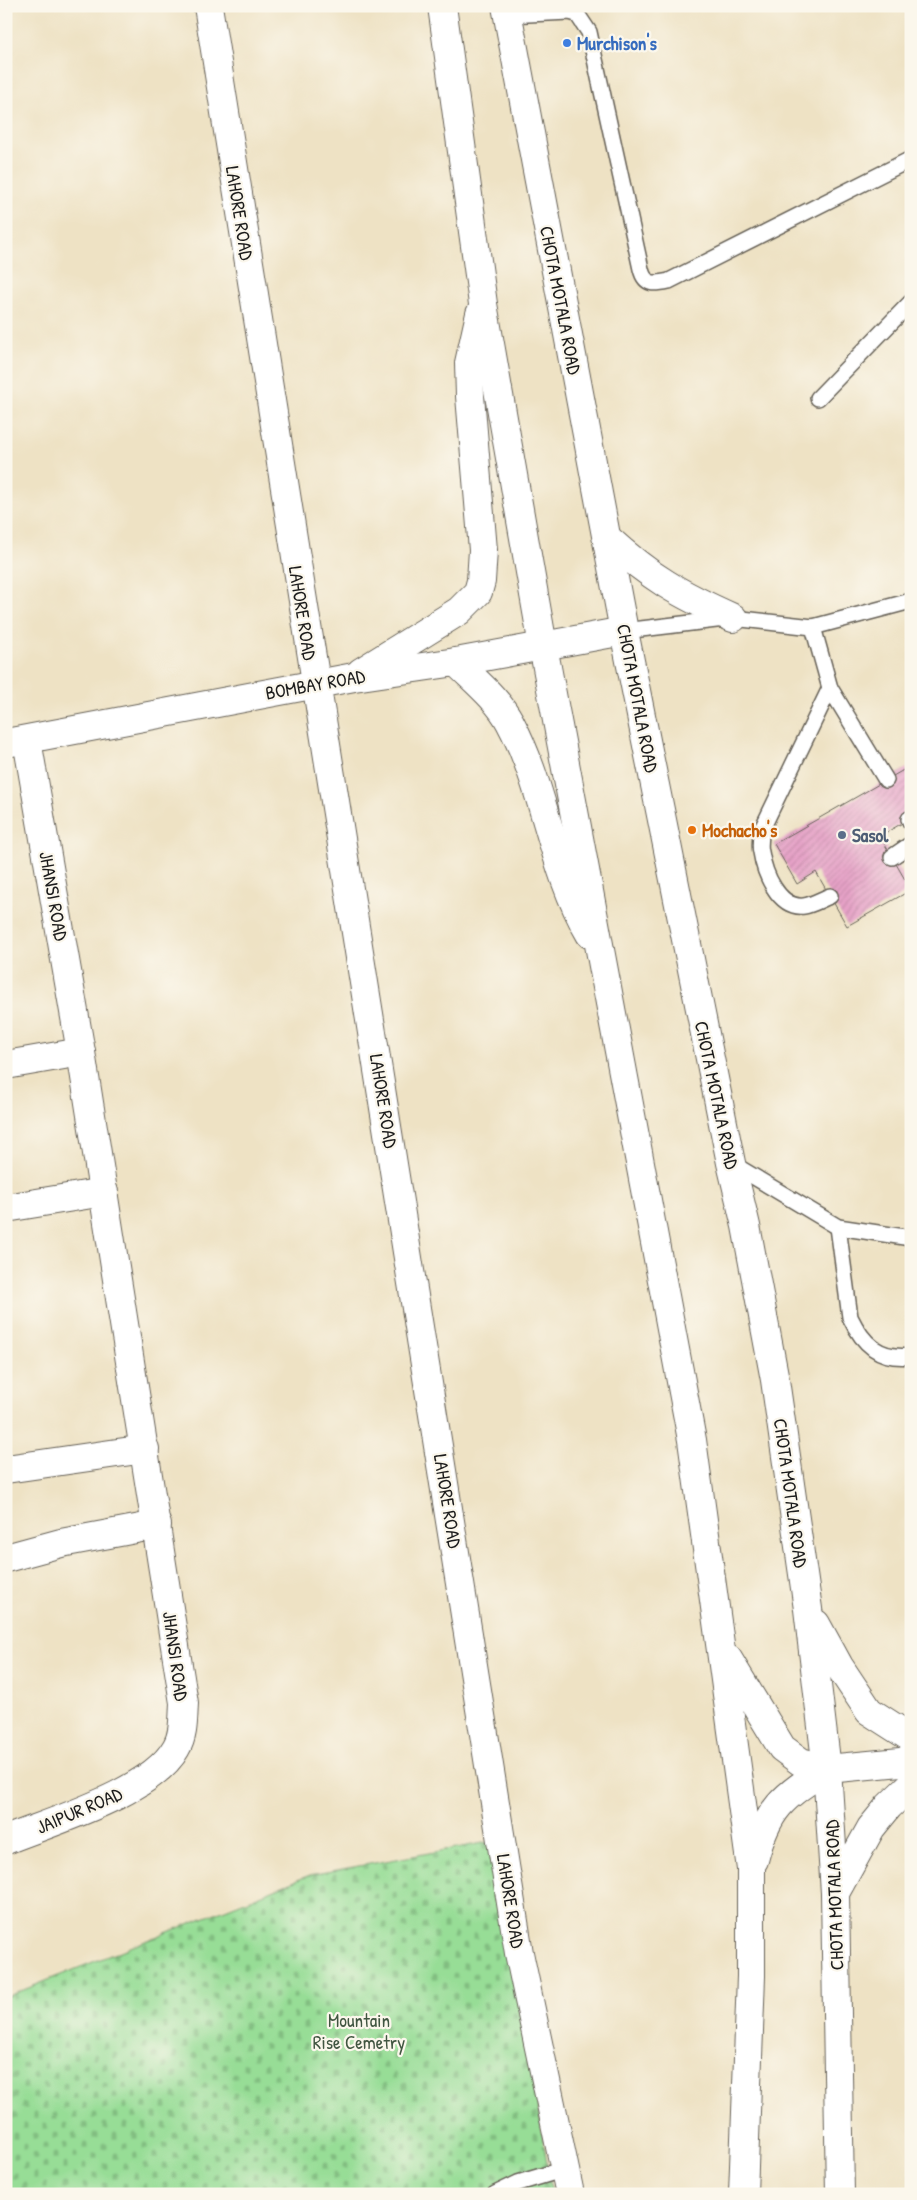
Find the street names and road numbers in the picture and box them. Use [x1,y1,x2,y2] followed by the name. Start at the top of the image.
[220,164,260,262] street label: LAHORE ROAD
[534,224,588,376] street label: CHOTA MOTALA ROAD
[283,564,323,662] street label: LAHORE ROAD
[611,622,665,774] street label: CHOTA MOTALA ROAD
[263,662,367,706] street label: BOMBAY ROAD
[33,849,75,943] street label: JHANSI ROAD
[689,1019,745,1171] street label: CHOTA MOTALA ROAD
[364,1052,404,1150] street label: LAHORE ROAD
[768,1417,814,1569] street label: CHOTA MOTALA ROAD
[428,1452,468,1550] street label: LAHORE ROAD
[157,1609,195,1703] street label: JHANSI ROAD
[32,1780,126,1840] street label: JAIPUR ROAD
[818,1819,850,1971] street label: CHOTA MOTALA ROAD
[491,1852,531,1950] street label: LAHORE ROAD

